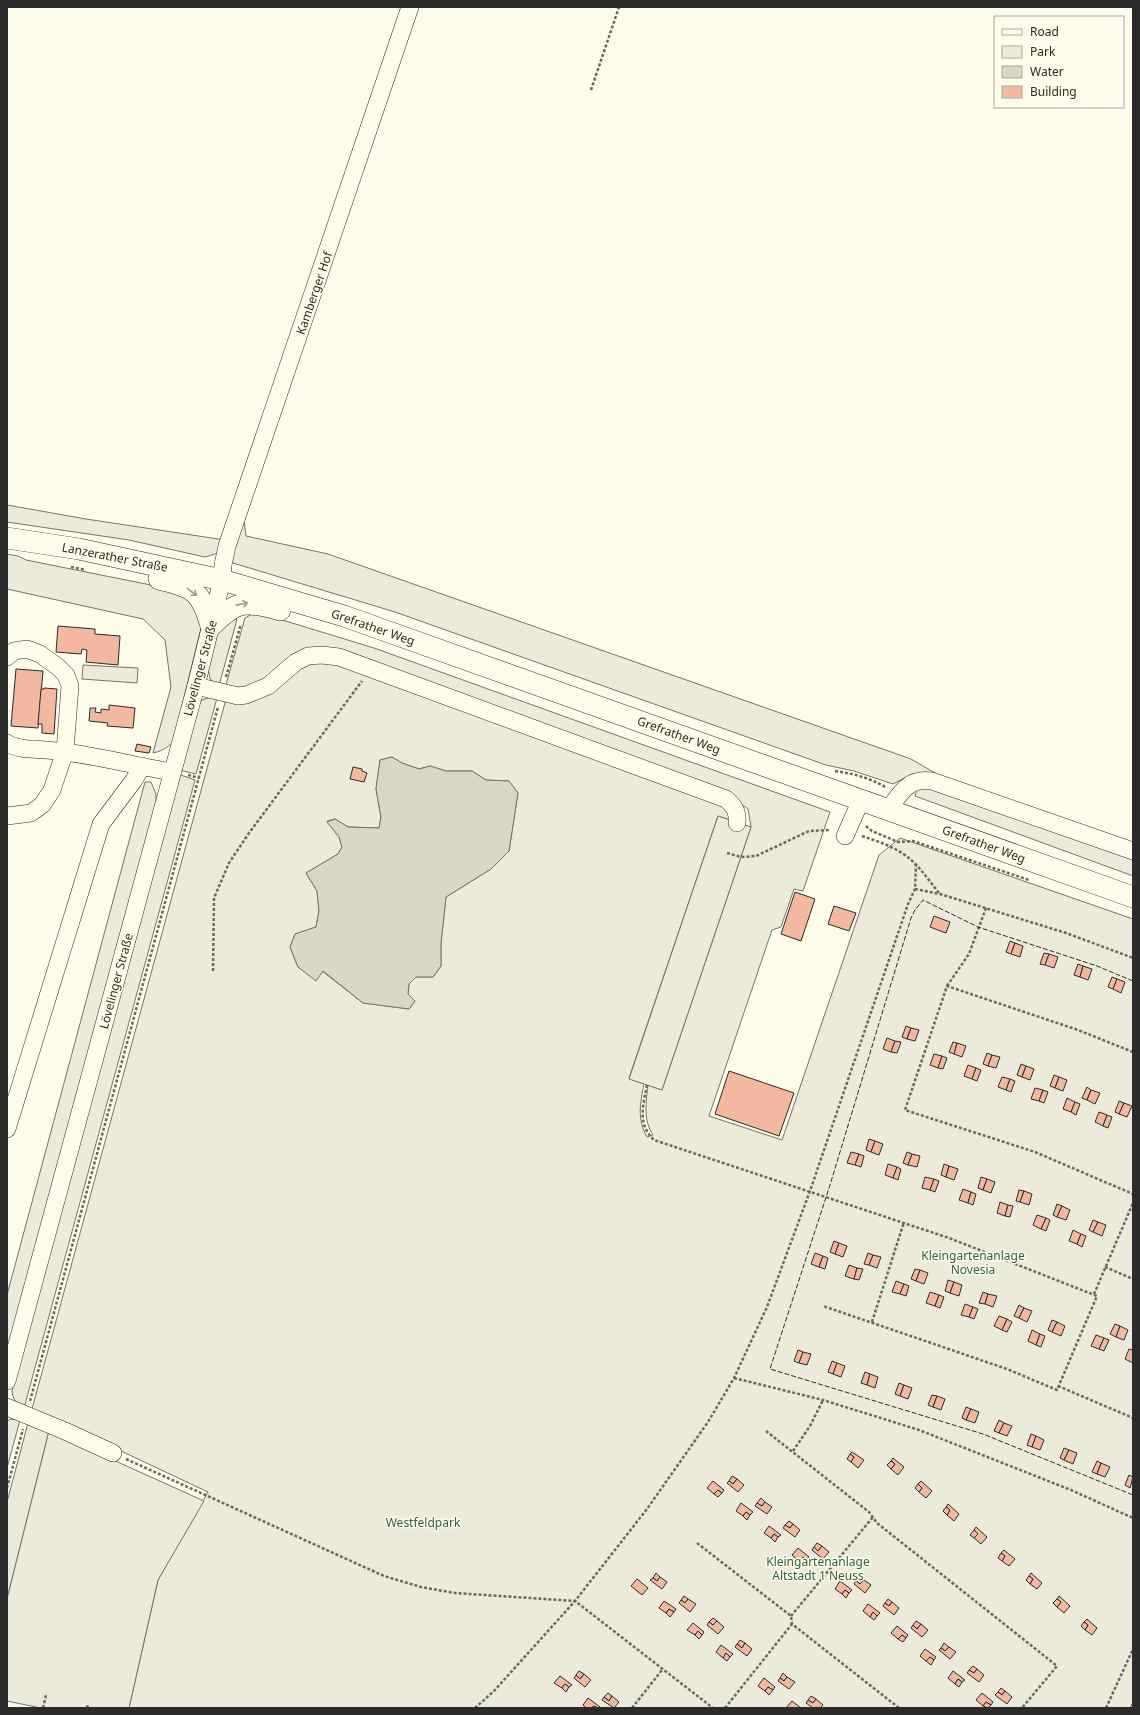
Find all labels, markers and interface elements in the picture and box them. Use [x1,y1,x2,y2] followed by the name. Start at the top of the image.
[994,16,1124,108] legend
[1030,23,1059,40] text: Road
[1030,43,1056,60] text: Park
[1030,63,1064,80] text: Water
[1030,83,1077,100] text: Building
[292,248,336,337] street label: Kamberger Hof
[61,538,170,576] street label: Lanzerather Straße
[187,587,198,596] one-way arrow
[235,600,248,608] one-way arrow
[329,605,417,649] street label: Grefrather Weg
[179,618,221,718] street label: Lövelinger Straße
[635,712,723,758] street label: Grefrather Weg
[940,821,1028,867] street label: Grefrather Weg
[95,931,137,1031] street label: Lövelinger Straße
[921,1247,1025,1278] park label: Kleingartenanlage Novesia
[386,1514,461,1531] park label: Westfeldpark
[766,1553,870,1584] park label: Kleingartenanlage Altstadt 1 Neuss

